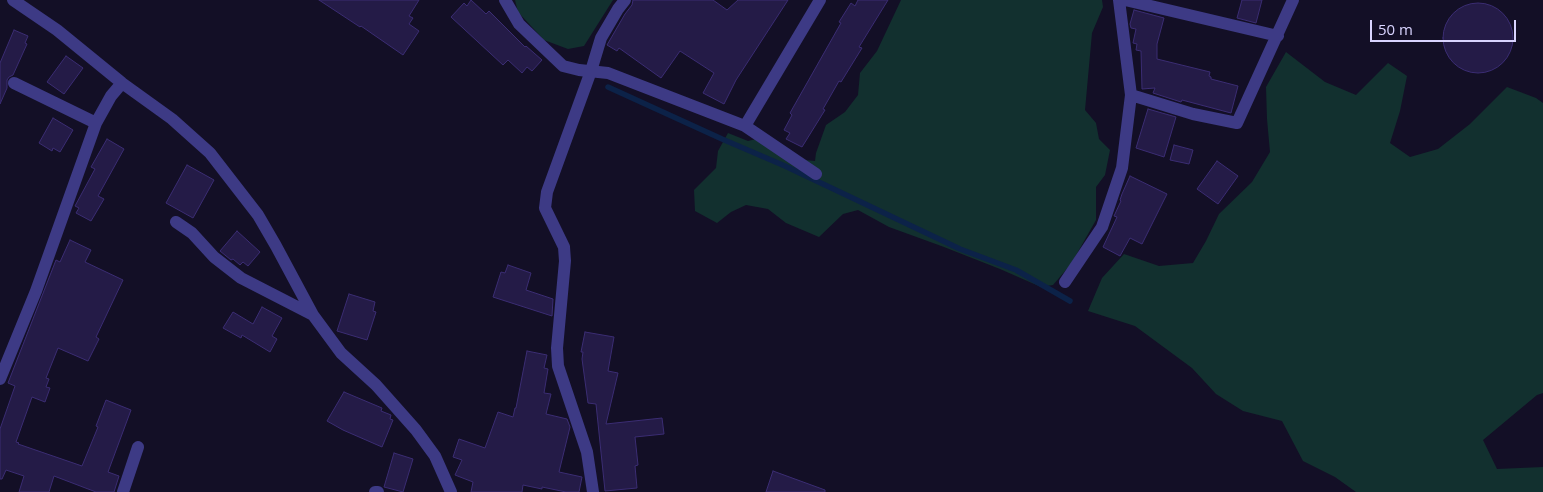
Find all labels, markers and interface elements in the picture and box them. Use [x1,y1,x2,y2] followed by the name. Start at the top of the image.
[1373,10,1519,42] scale bar
[1378,19,1413,39] text: 50 m

